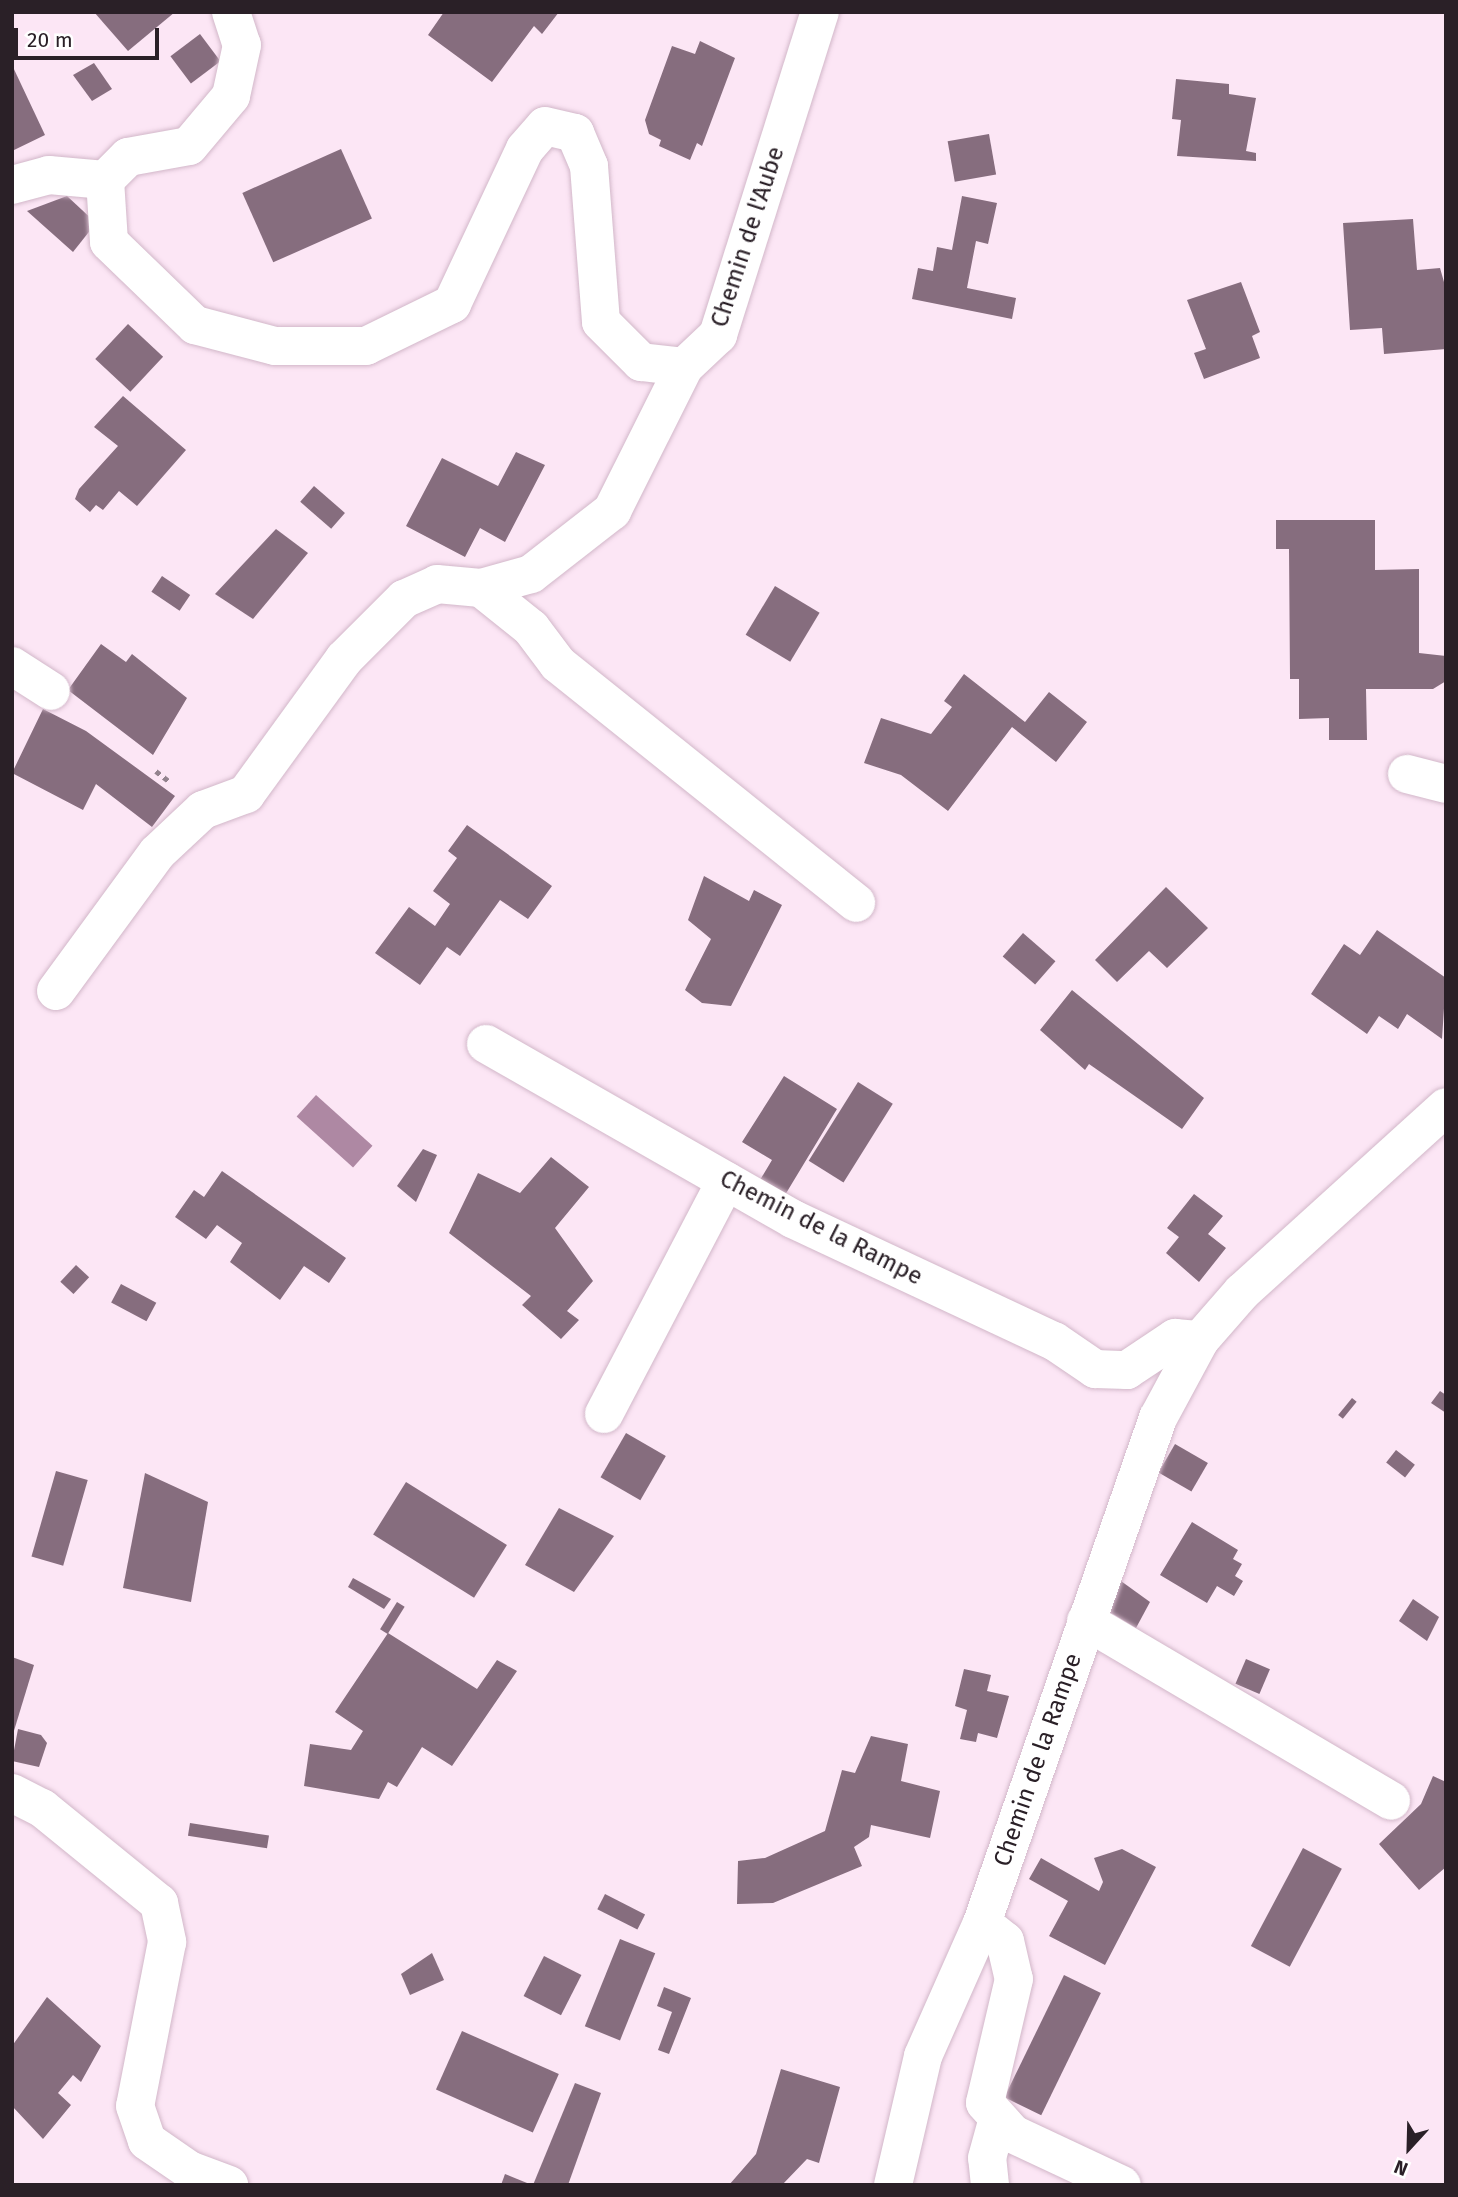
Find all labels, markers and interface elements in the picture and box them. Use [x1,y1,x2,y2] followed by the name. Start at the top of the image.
[18,14,163,58] scale bar
[27,27,73,53] text: 20 m
[705,143,791,331] street label: Chemin de l'Aube
[715,1164,927,1292] street label: Chemin de la Rampe
[988,1650,1088,1870] street label: Chemin de la Rampe
[1374,2113,1444,2183] north arrow
[1391,2155,1411,2181] text: N

